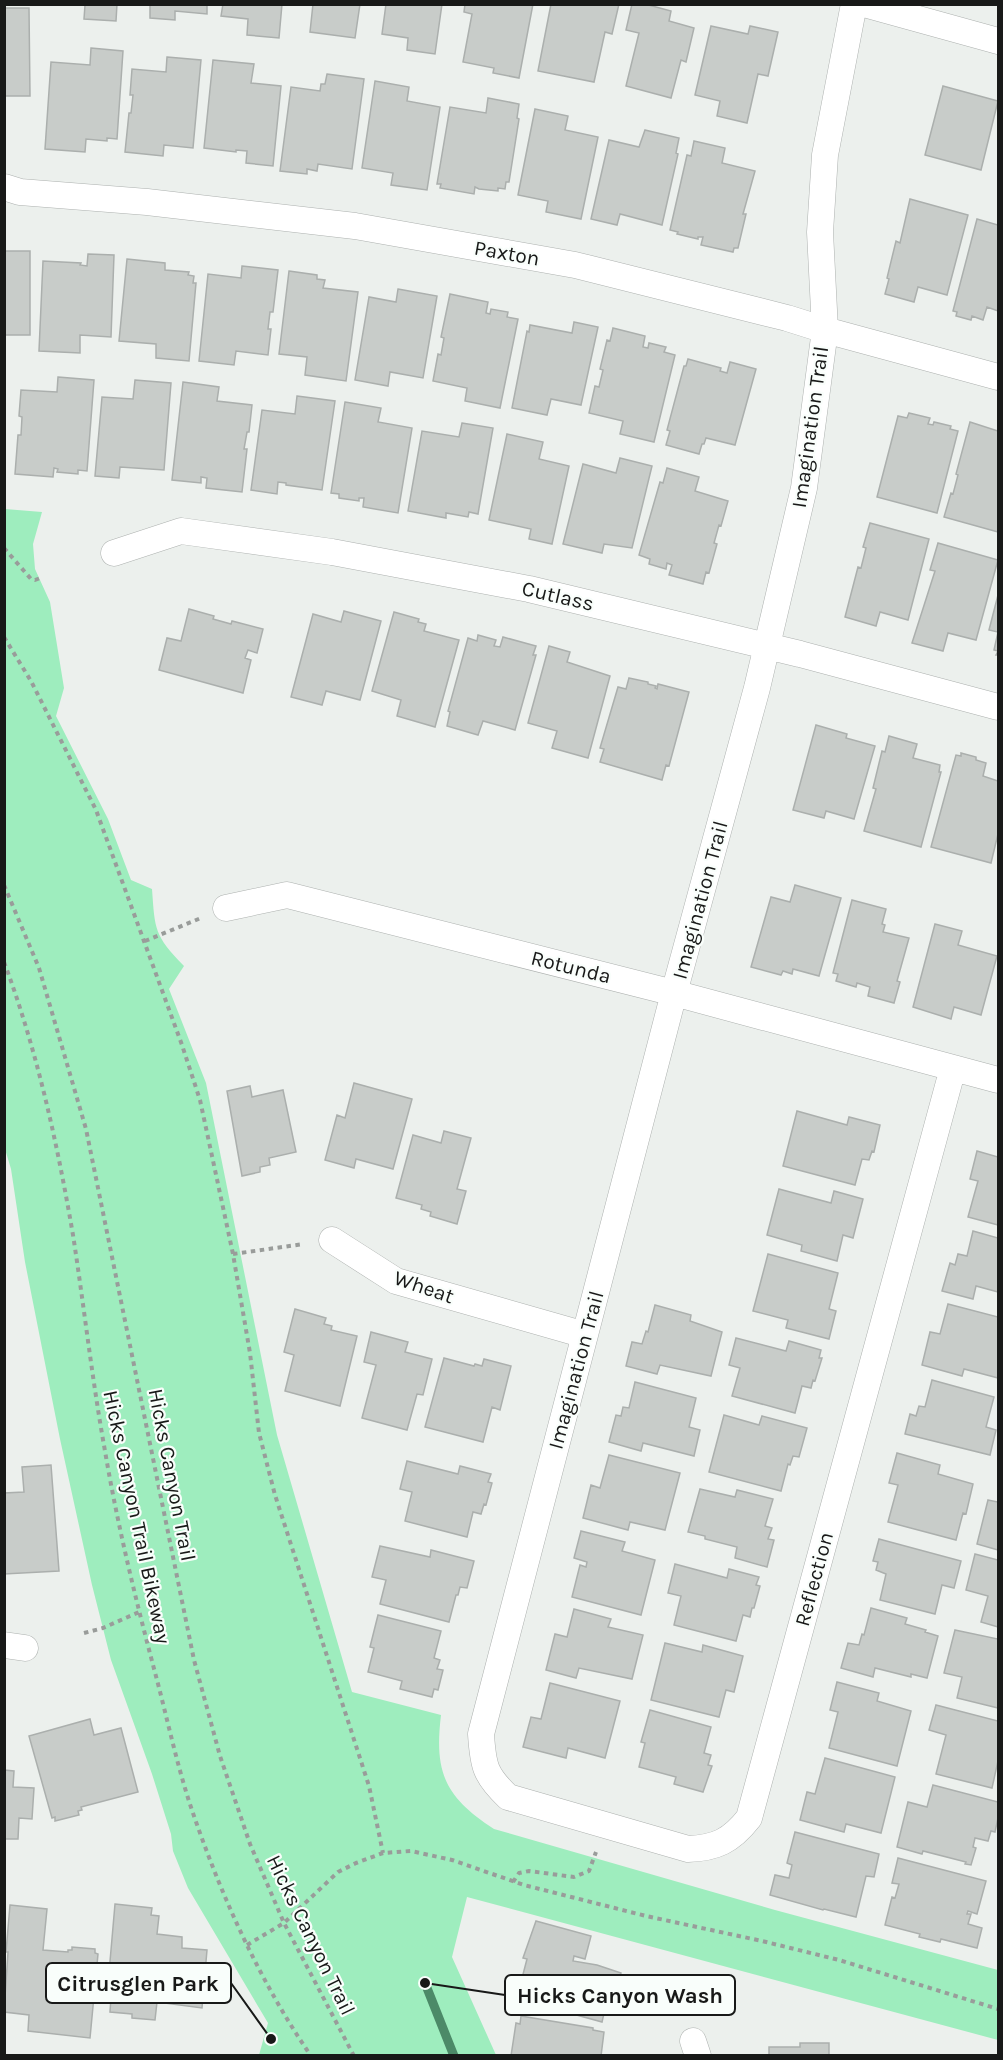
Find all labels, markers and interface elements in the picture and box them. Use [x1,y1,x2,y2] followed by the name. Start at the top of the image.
[472,235,542,271] street label: Paxton
[787,345,833,509] street label: Imagination Trail
[520,576,596,616] street label: Cutlass
[667,818,733,982] street label: Imagination Trail
[528,945,614,989] street label: Rotunda
[391,1266,457,1308] street label: Wheat
[543,1288,609,1452] street label: Imagination Trail
[143,1387,201,1563] street label: Hicks Canyon Trail
[98,1388,176,1646] street label: Hicks Canyon Trail Bikeway
[790,1529,838,1629] street label: Reflection
[262,1851,360,2019] street label: Hicks Canyon Trail
[46,1963,231,2003] callout: Citrusglen Park
[57,1971,219,1997] text: Citrusglen Park
[505,1975,735,2015] callout: Hicks Canyon Wash
[517,1983,723,2009] text: Hicks Canyon Wash

